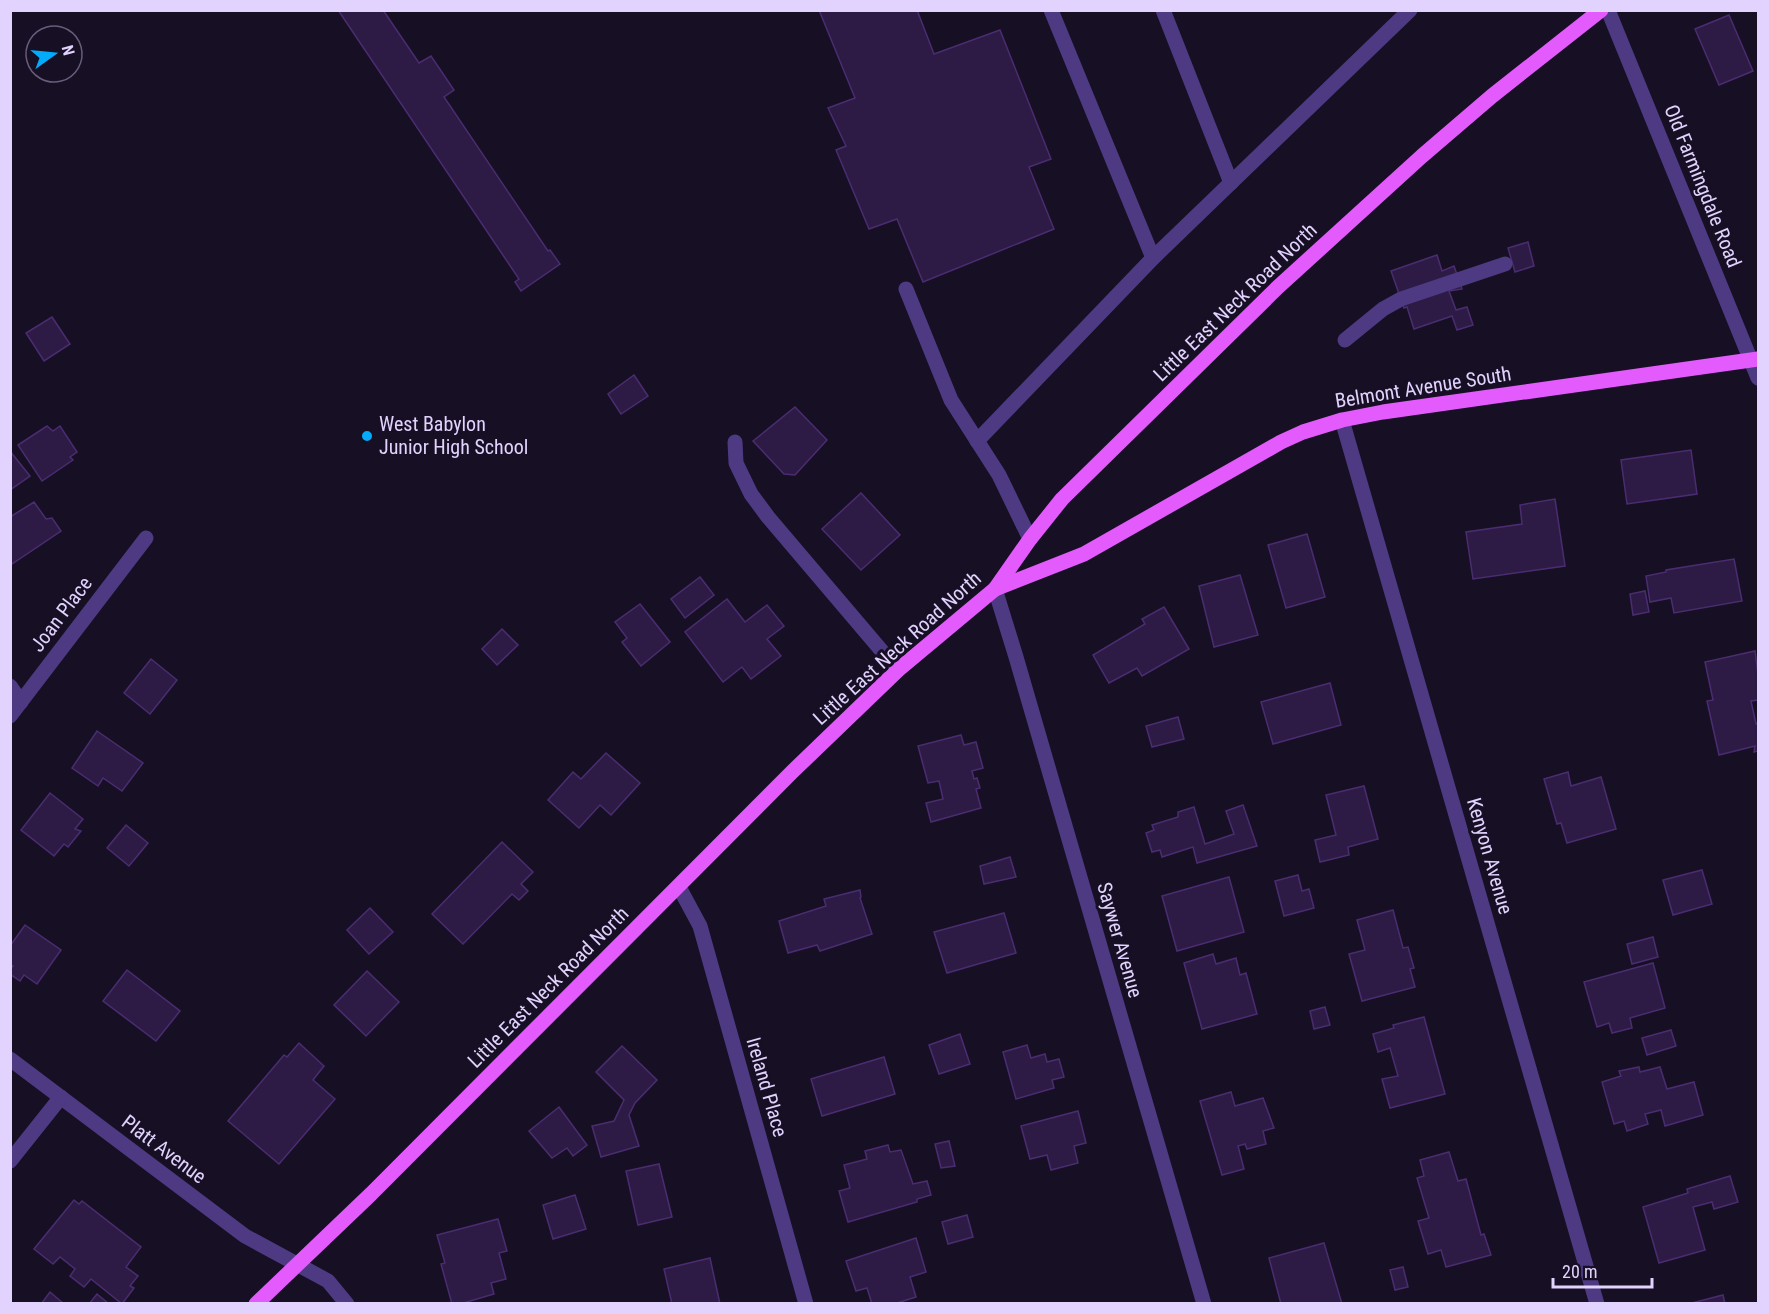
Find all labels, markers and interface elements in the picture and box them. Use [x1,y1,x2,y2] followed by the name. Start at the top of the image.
[24,24,84,84] north arrow
[58,43,78,57] text: N
[1659,101,1747,271] street label: Old Farmingdale Road
[1148,218,1322,386] street label: Little East Neck Road North
[1333,361,1513,413] street label: Belmont Avenue South
[379,412,528,459] place label: West Babylon Junior High School
[360,429,374,443] marker: West Babylon Junior High School
[808,566,986,730] street label: Little East Neck Road North
[25,572,97,656] street label: Joan Place
[1462,795,1518,917] street label: Kenyon Avenue
[1092,880,1148,1000] street label: Saywer Avenue
[463,902,633,1072] street label: Little East Neck Road North
[741,1034,793,1140] street label: Ireland Place
[117,1110,211,1188] street label: Platt Avenue
[1553,1251,1652,1289] scale bar
[1562,1261,1597,1282] text: 20 m

